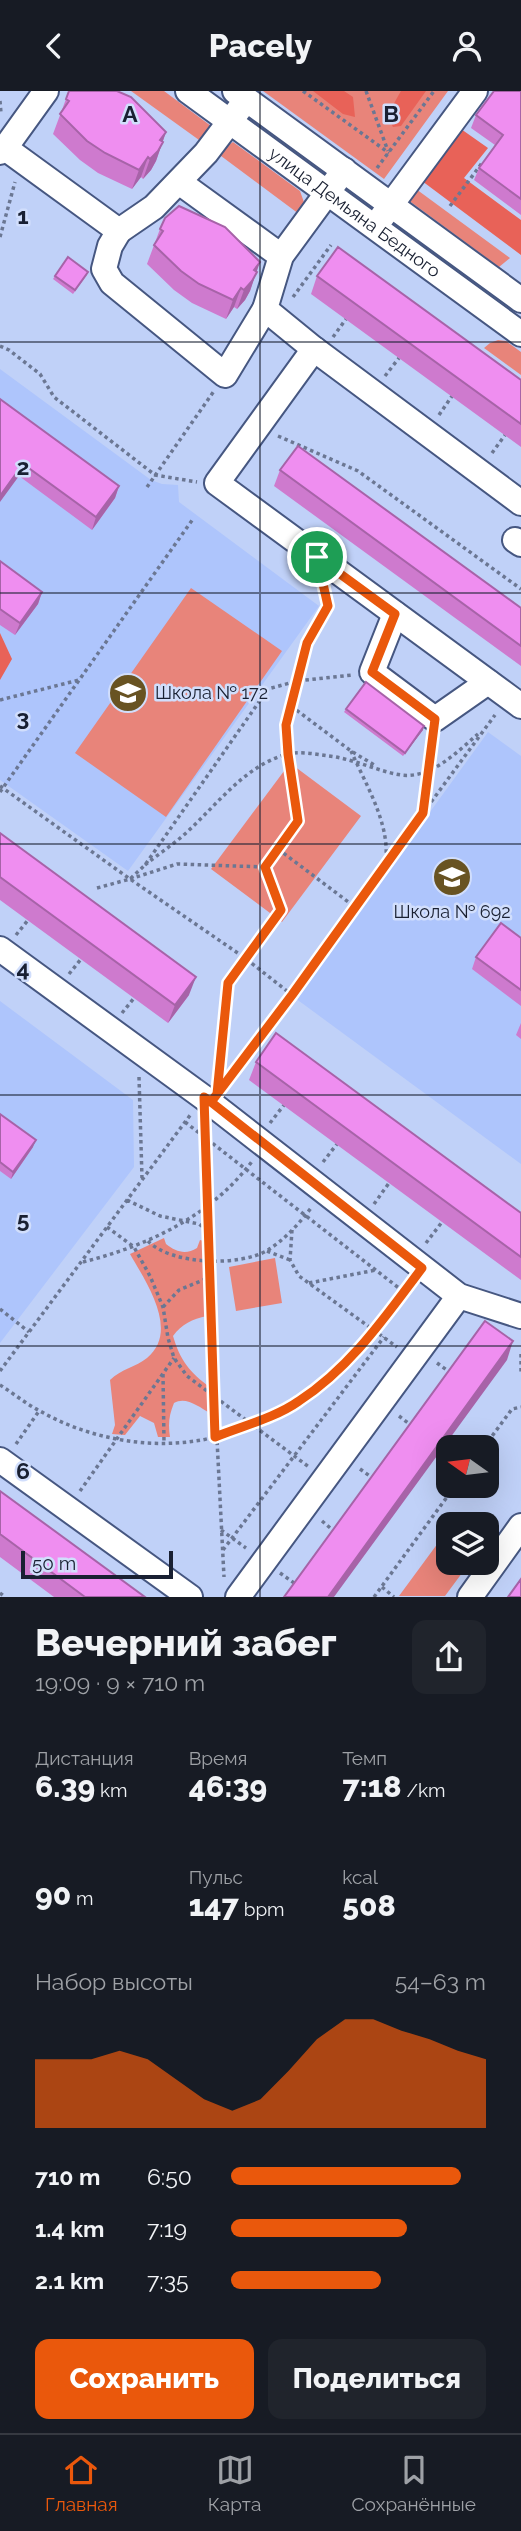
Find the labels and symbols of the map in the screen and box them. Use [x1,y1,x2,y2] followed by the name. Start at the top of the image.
[122,100,138,127] text: A
[383,100,399,127] text: B
[265,142,445,282] street label: улица Демьяна Бедного
[17,202,29,229] text: 1
[17,453,29,480] text: 2
[287,527,347,587] pin
[107,672,149,714] school or university icon: Школа № 172
[155,682,268,703] place label: Школа № 172
[17,704,29,731] text: 3
[431,856,473,898] school or university icon: Школа № 692
[393,901,511,922] place label: Школа № 692
[16,955,30,982] text: 4
[17,1206,30,1233] text: 5
[436,1435,499,1498] north arrow
[16,1457,30,1484] text: 6
[21,1547,173,1579] scale bar

